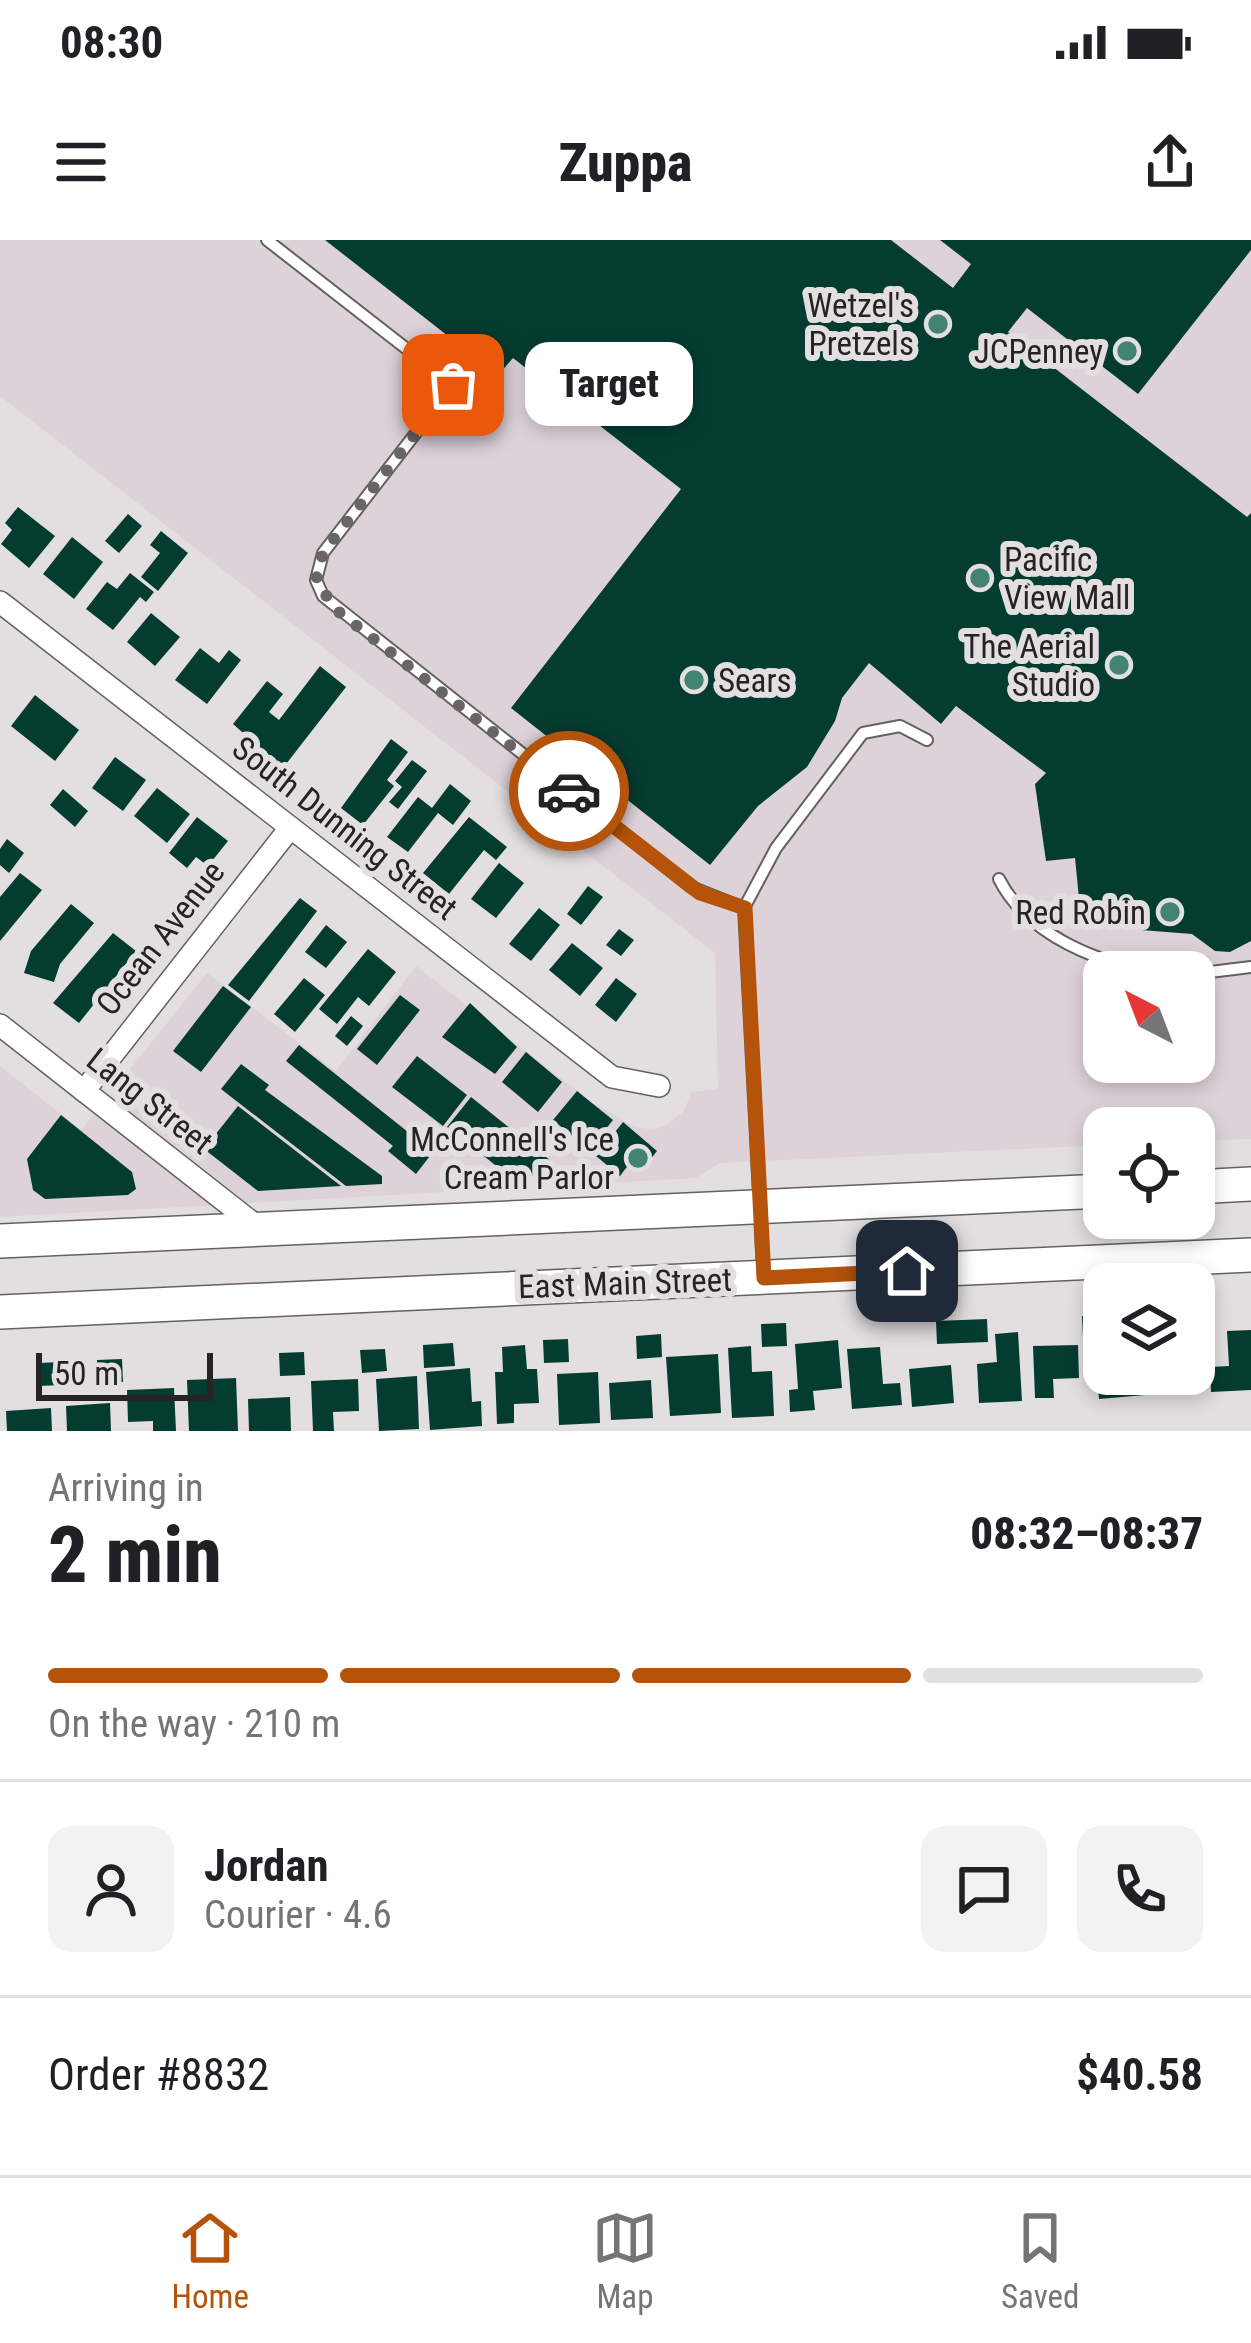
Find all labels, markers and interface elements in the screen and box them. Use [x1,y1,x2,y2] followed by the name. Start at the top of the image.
[60,16,163,69] text: 08:30
[48,129,114,195] icon: menu
[1137,129,1203,195] icon: share
[559,131,692,194] text: Zuppa
[807,286,914,363] place label: Wetzel's Pretzels
[925,311,951,337] marker: Wetzel's Pretzels
[974,332,1103,371] place label: JCPenney
[402,334,504,436] pin
[1114,338,1140,364] marker: JCPenney
[525,343,693,427] callout: Target
[420,352,486,418] icon: bag
[559,361,659,407] text: Target
[1004,540,1130,617] place label: Pacific View Mall
[967,565,993,591] marker: Pacific View Mall
[963,627,1095,704] place label: The Aerial Studio
[1106,652,1132,678] marker: The Aerial Studio
[718,661,792,700] place label: Sears
[681,667,707,693] marker: Sears
[225,728,465,928] street label: South Dunning Street
[509,731,629,851] courier
[536,758,602,824] icon: car
[88,853,232,1023] street label: Ocean Avenue
[1015,893,1146,932] place label: Red Robin
[1157,899,1183,925] marker: Red Robin
[1083,951,1215,1083] north arrow
[1083,951,1215,1395] map controls
[79,1040,221,1162] street label: Lang Street
[1083,1107,1215,1239] button: locate
[410,1120,614,1197] place label: McConnell's Ice Cream Parlor
[625,1145,651,1171] marker: McConnell's Ice Cream Parlor
[856,1220,958,1322] pin
[874,1238,940,1304] icon: home
[517,1260,733,1306] street label: East Main Street
[1083,1263,1215,1395] button: layers
[36,1347,213,1400] scale bar
[54,1354,119,1393] text: 50 m
[48,1465,204,1511] text: Arriving in
[970,1507,1203,1560] text: 08:32–08:37
[48,1510,222,1601] text: 2 min
[48,1701,340,1747] text: On the way · 210 m
[48,1826,174,1952] button: person
[921,1826,1047,1952] button: chat
[1077,1826,1203,1952] button: phone
[204,1839,329,1892] text: Jordan
[204,1892,392,1938] text: Courier · 4.6
[48,2048,269,2101] text: Order #8832
[1076,2048,1203,2101] text: $40.58
[172,2205,249,2316] tab: Home
[592,2205,658,2316] tab: Map
[1001,2205,1079,2316] tab: Saved

